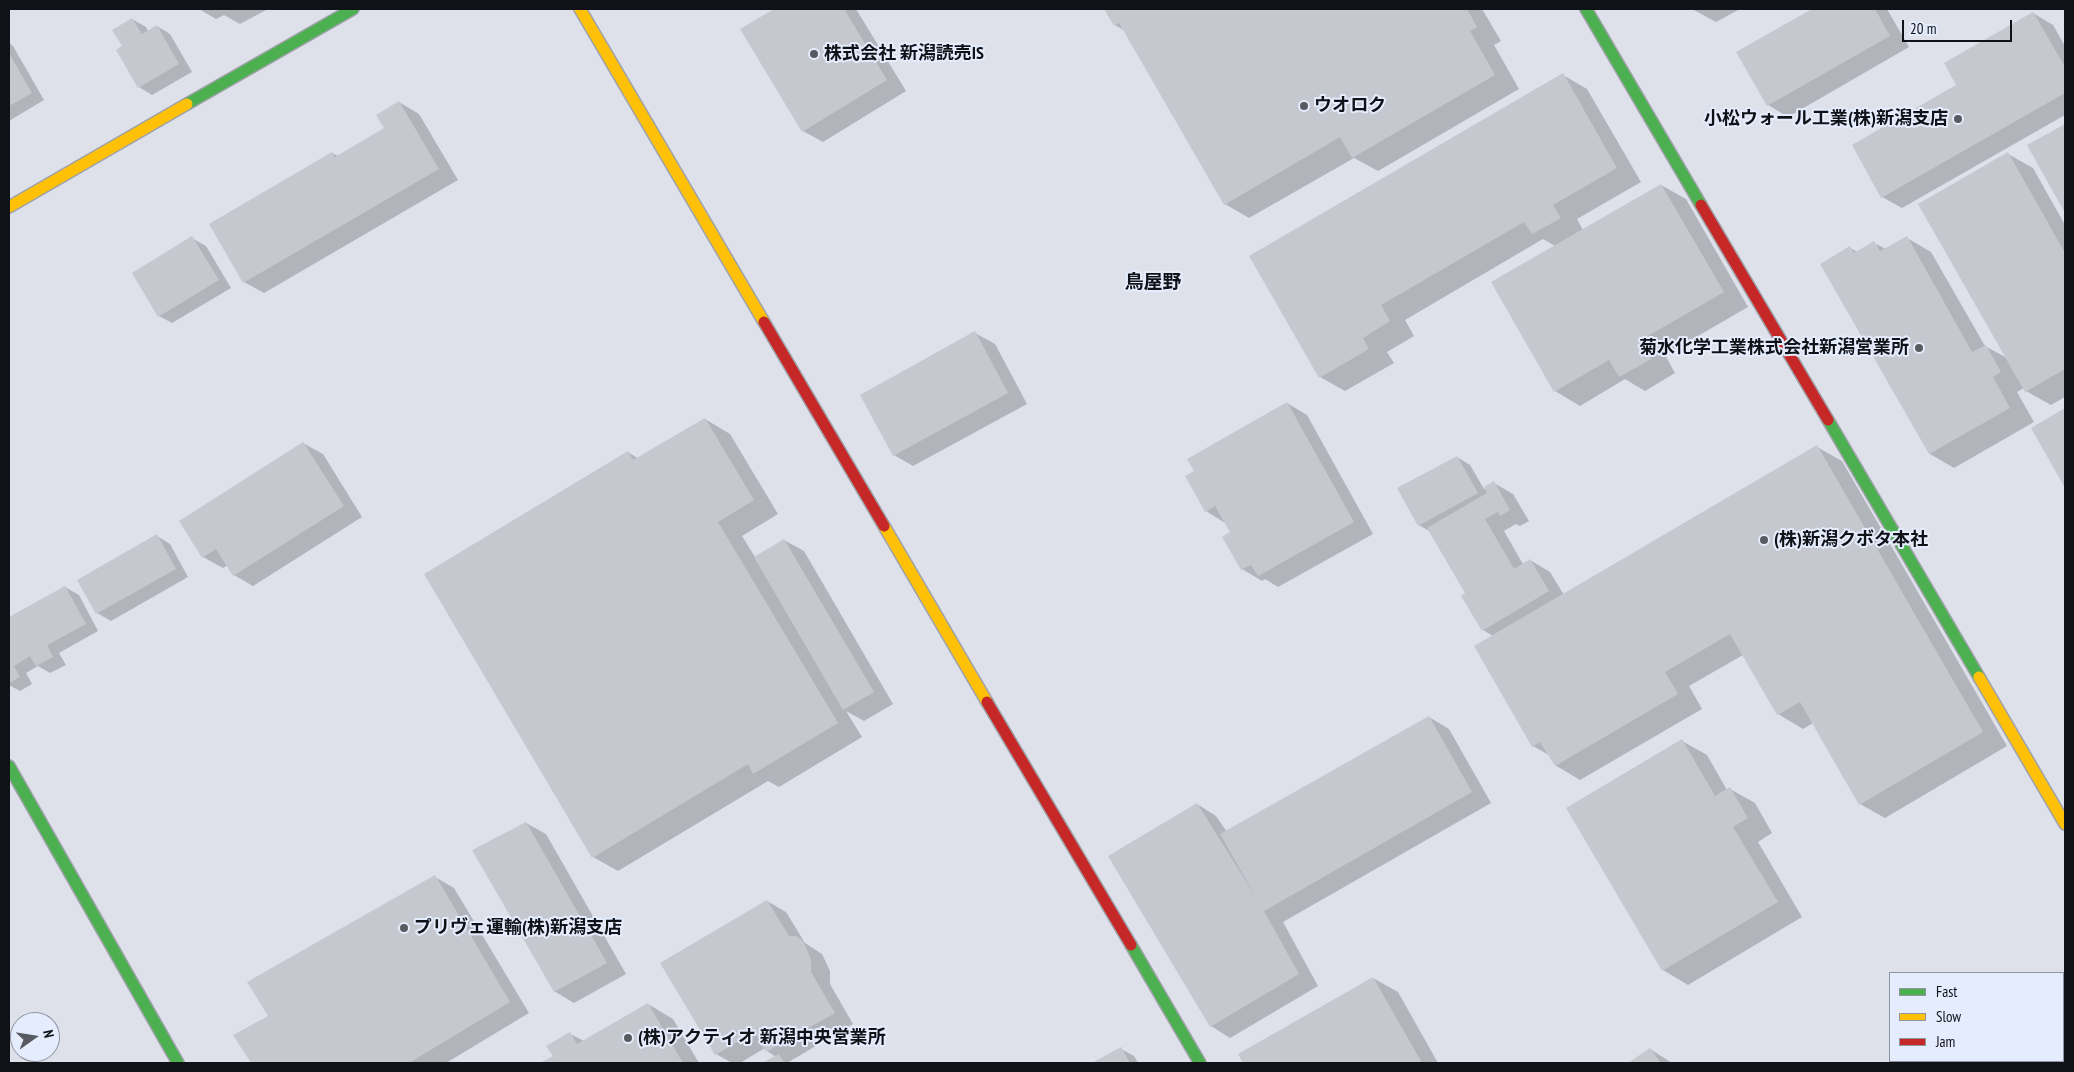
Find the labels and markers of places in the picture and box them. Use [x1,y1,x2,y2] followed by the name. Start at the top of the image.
[824,43,984,65] place label: 株式会社 新潟読売IS
[808,48,820,60] marker: 株式会社 新潟読売IS
[1314,95,1386,117] place label: ウオロク
[1298,100,1310,112] marker: ウオロク
[1704,108,1948,130] place label: 小松ウォール工業(株)新潟支店
[1952,113,1964,125] marker: 小松ウォール工業(株)新潟支店
[1639,337,1909,359] place label: 菊水化学工業株式会社新潟営業所
[1913,342,1925,354] marker: 菊水化学工業株式会社新潟営業所
[1774,529,1928,551] place label: (株)新潟クボタ本社
[1758,534,1770,546] marker: (株)新潟クボタ本社
[414,917,622,939] place label: プリヴェ運輸(株)新潟支店
[398,922,410,934] marker: プリヴェ運輸(株)新潟支店
[638,1027,886,1049] place label: (株)アクティオ 新潟中央営業所
[622,1032,634,1044] marker: (株)アクティオ 新潟中央営業所

